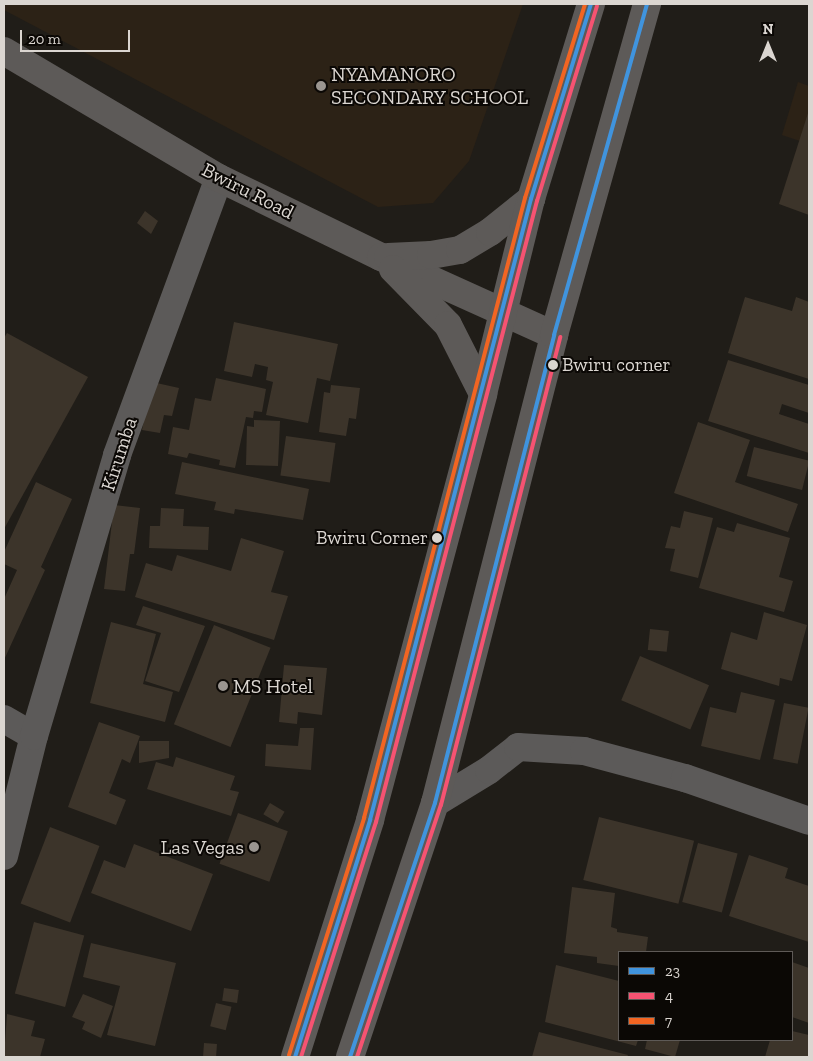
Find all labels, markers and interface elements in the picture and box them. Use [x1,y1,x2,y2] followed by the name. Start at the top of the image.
[22,20,132,52] scale bar
[743,20,793,70] north arrow
[763,21,773,38] text: N
[28,30,61,48] text: 20 m
[331,62,529,109] place label: NYAMANORO SECONDARY SCHOOL
[315,80,327,92] marker: NYAMANORO SECONDARY SCHOOL
[198,158,298,224] street label: Bwiru Road
[562,354,670,376] place label: Bwiru corner
[548,360,558,370] marker: Bwiru corner
[96,414,142,494] street label: Kirumba
[316,527,428,549] place label: Bwiru Corner
[432,533,442,543] marker: Bwiru Corner
[233,674,313,698] place label: MS Hotel
[217,680,229,692] marker: MS Hotel
[160,835,244,859] place label: Las Vegas
[248,841,260,853] marker: Las Vegas
[618,951,793,1041] legend
[665,962,680,980] text: 23
[665,987,673,1005] text: 4
[665,1012,672,1030] text: 7

